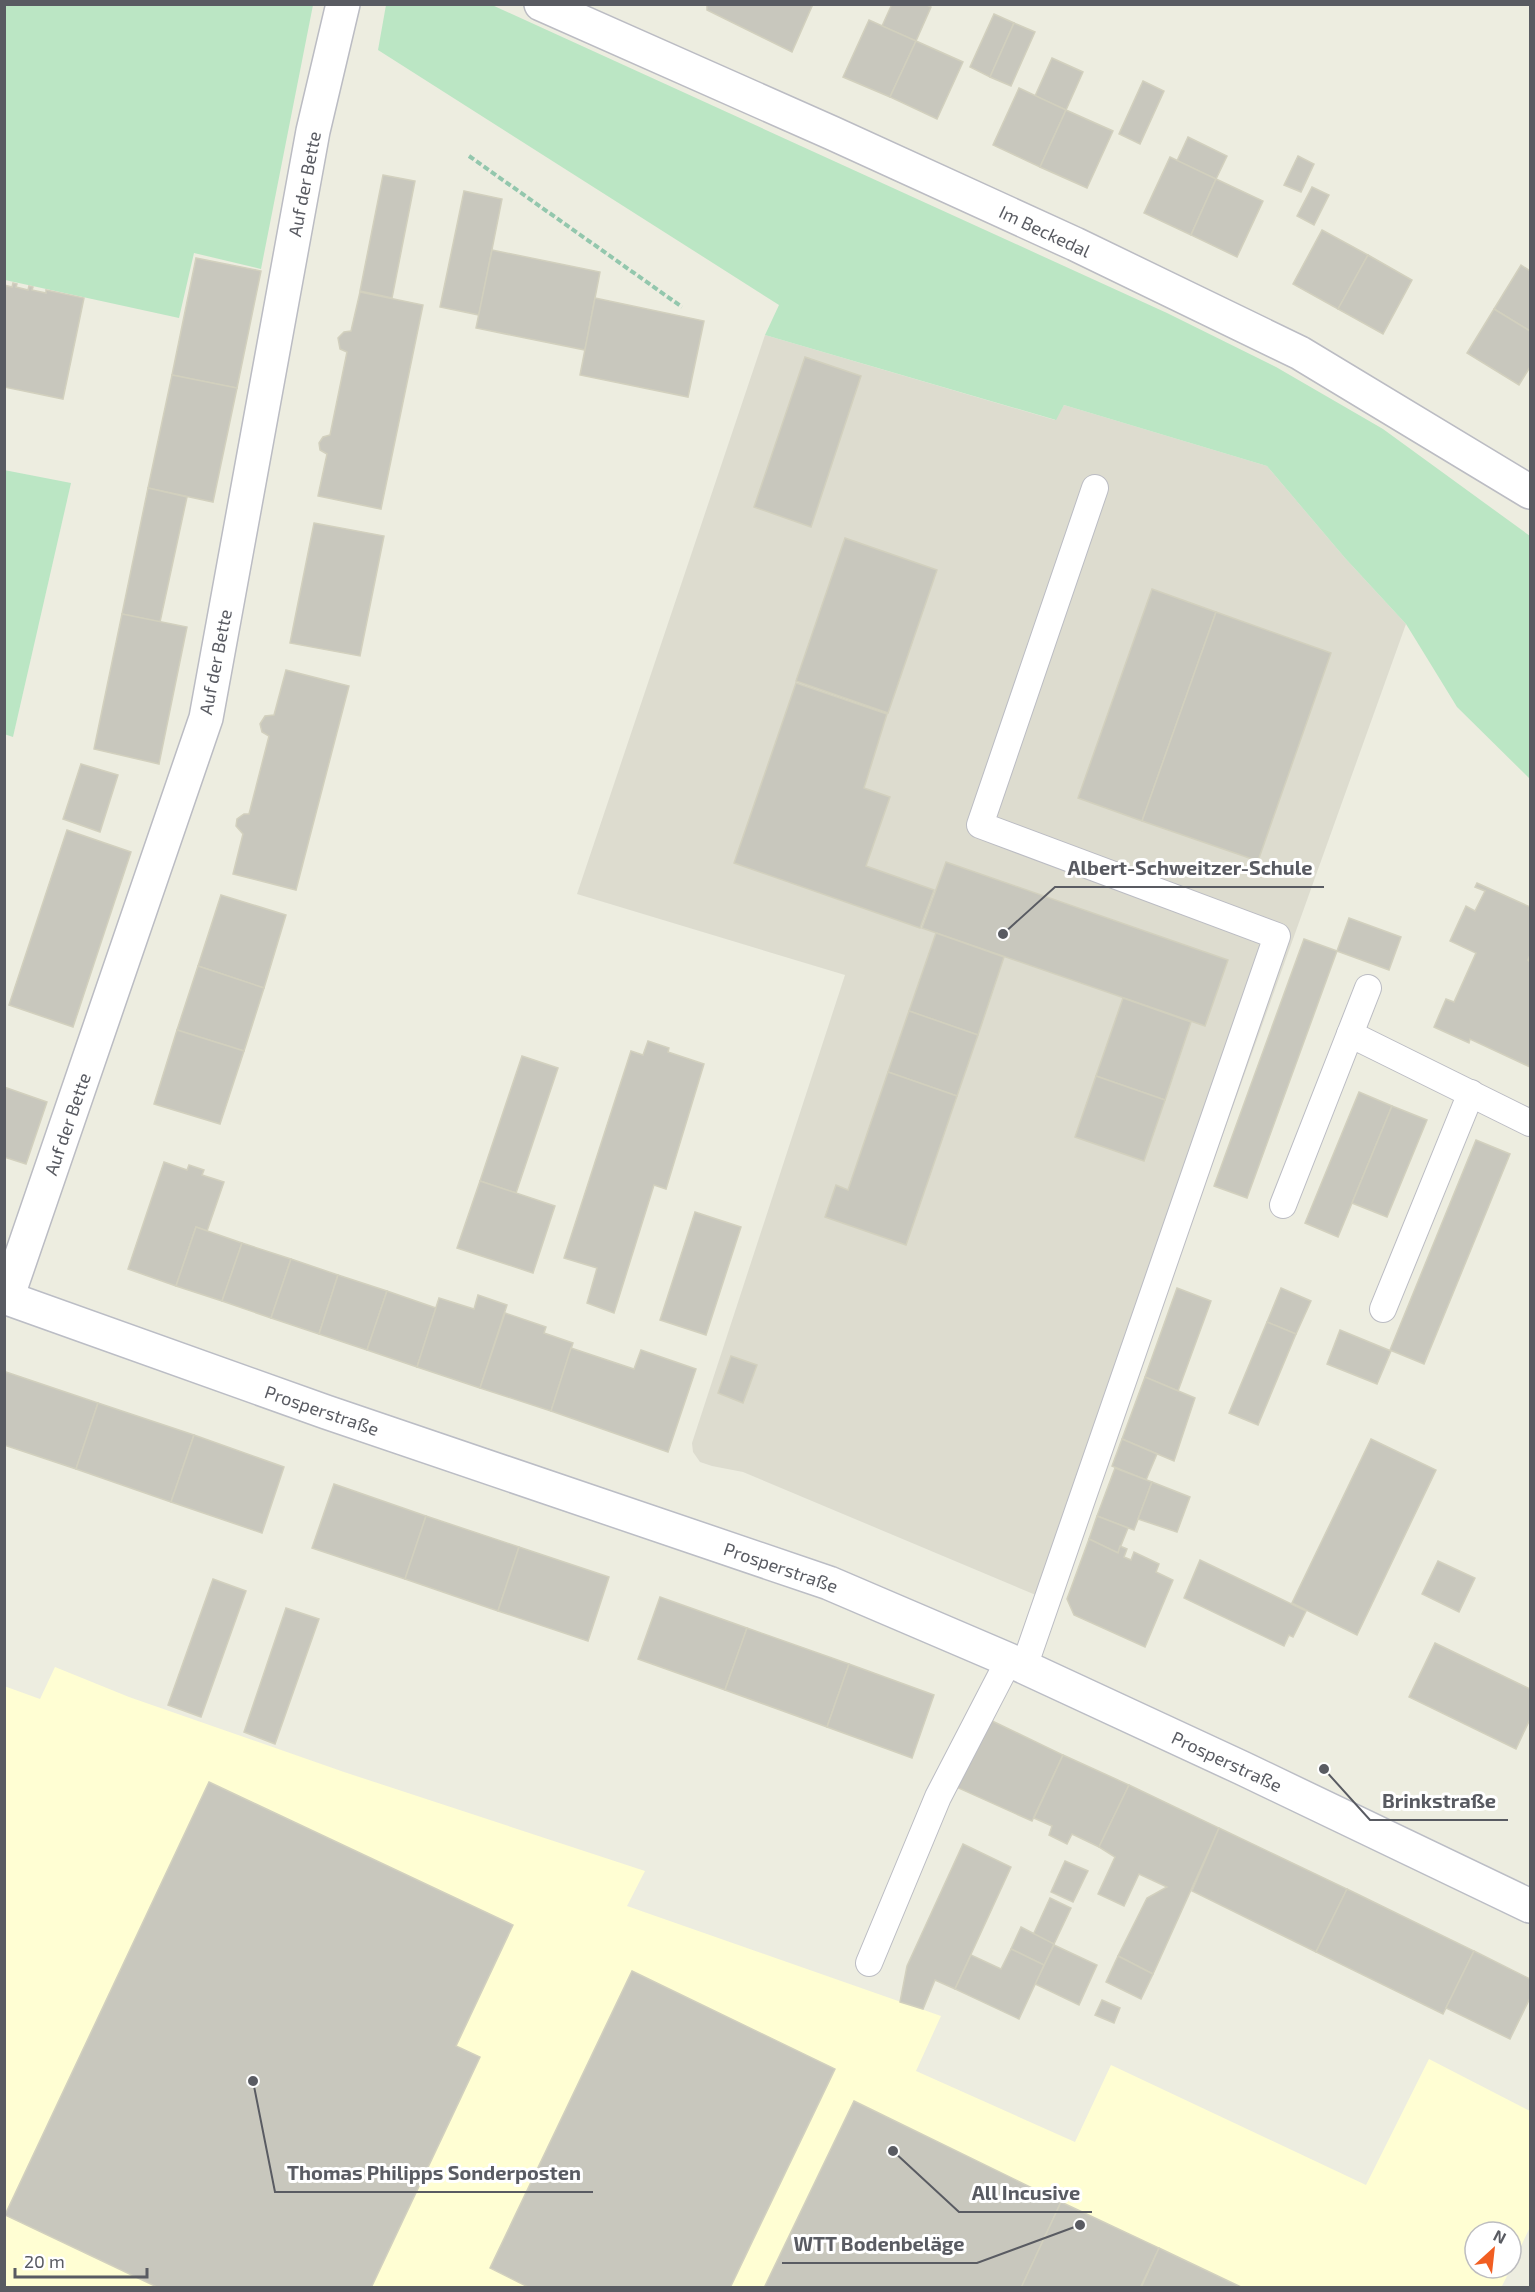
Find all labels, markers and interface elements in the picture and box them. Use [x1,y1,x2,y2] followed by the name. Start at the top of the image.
[283,129,325,239] street label: Auf der Bette
[996,200,1095,262] street label: Im Beckedal
[194,607,236,717] street label: Auf der Bette
[1055,849,1324,887] callout: Albert-Schweitzer-Schule
[1067,855,1313,879] text: Albert-Schweitzer-Schule
[39,1070,95,1178] street label: Auf der Bette
[262,1380,382,1440] street label: Prosperstraße
[721,1537,841,1597] street label: Prosperstraße
[1168,1726,1286,1796] street label: Prosperstraße
[1370,1782,1508,1820] callout: Brinkstraße
[1382,1788,1496,1812] text: Brinkstraße
[275,2154,593,2192] callout: Thomas Philipps Sonderposten
[287,2160,581,2184] text: Thomas Philipps Sonderposten
[959,2174,1092,2212] callout: All Incusive
[972,2180,1080,2204] text: All Incusive
[1463,2220,1523,2280] north arrow
[782,2225,977,2263] callout: WTT Bodenbeläge
[1491,2225,1510,2247] text: N
[793,2231,965,2255] text: WTT Bodenbeläge
[15,2241,147,2279] scale bar
[24,2250,65,2272] text: 20 m

